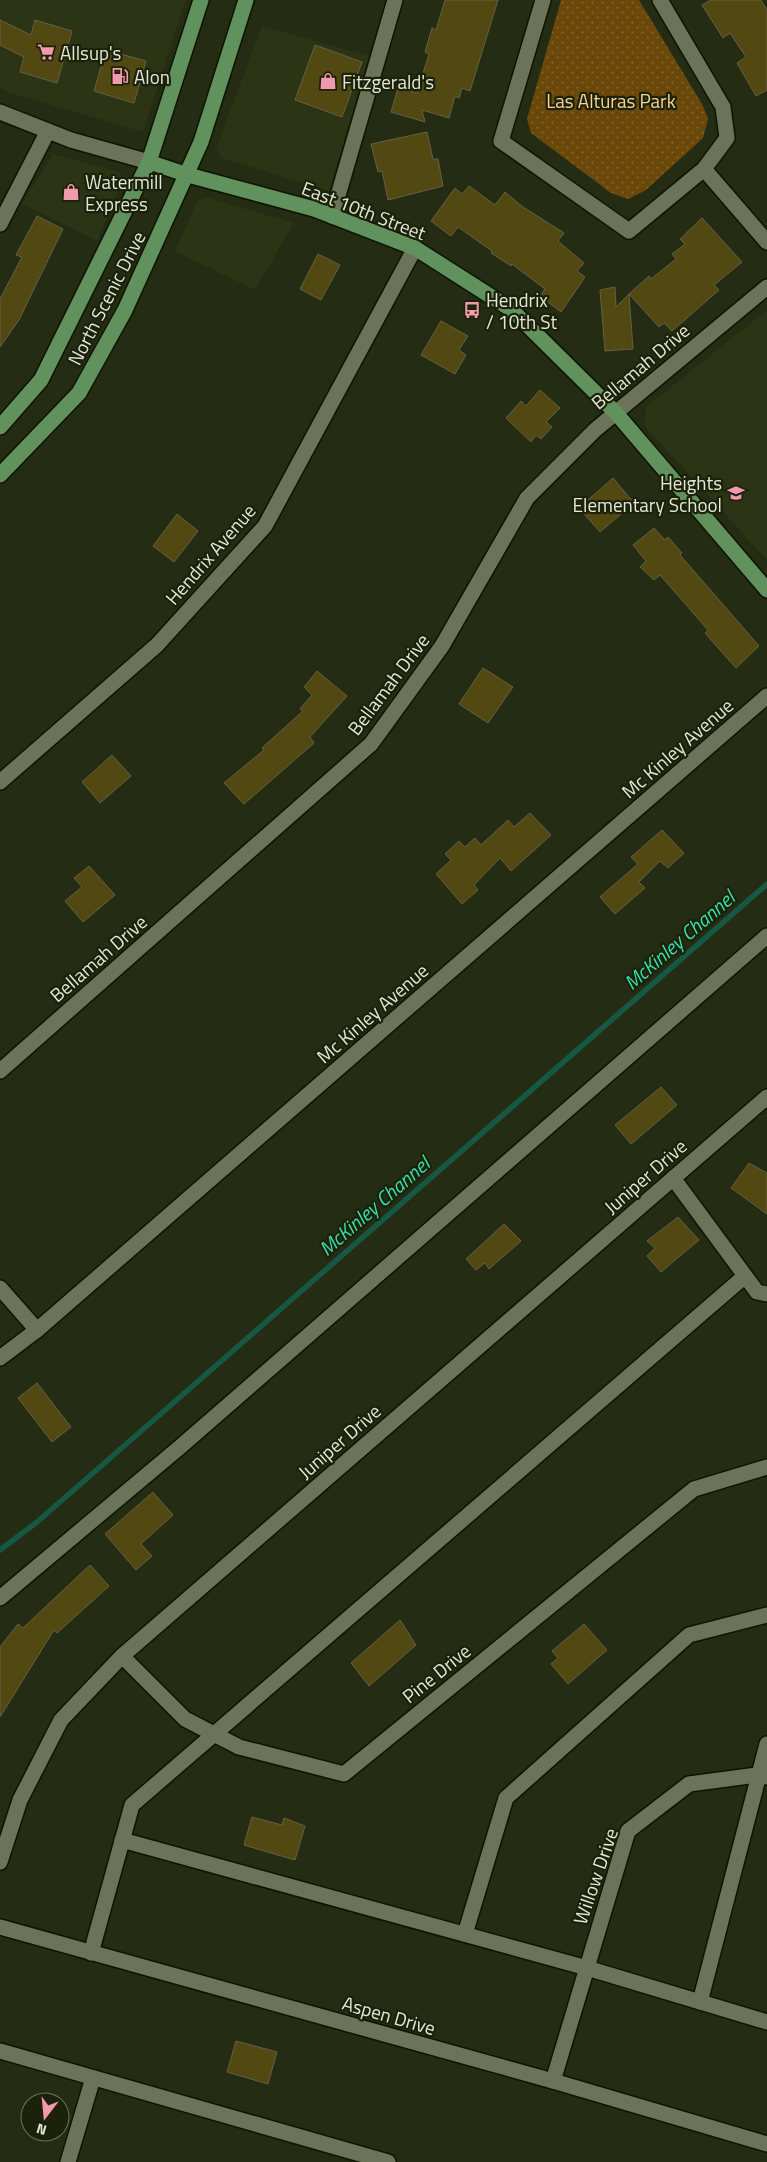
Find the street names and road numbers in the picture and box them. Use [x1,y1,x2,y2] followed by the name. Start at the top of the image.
[298,173,431,247] street label: East 10th Street
[60,226,152,370] street label: North Scenic Drive
[584,316,696,416] street label: Bellamah Drive
[158,497,262,611] street label: Hendrix Avenue
[340,627,436,741] street label: Bellamah Drive
[615,691,739,805] street label: Mc Kinley Avenue
[43,907,153,1009] street label: Bellamah Drive
[310,956,434,1070] street label: Mc Kinley Avenue
[597,1132,693,1220] street label: Juniper Drive
[291,1397,387,1485] street label: Juniper Drive
[395,1636,477,1710] street label: Pine Drive
[565,1824,625,1928] street label: Willow Drive
[339,1988,439,2042] street label: Aspen Drive

